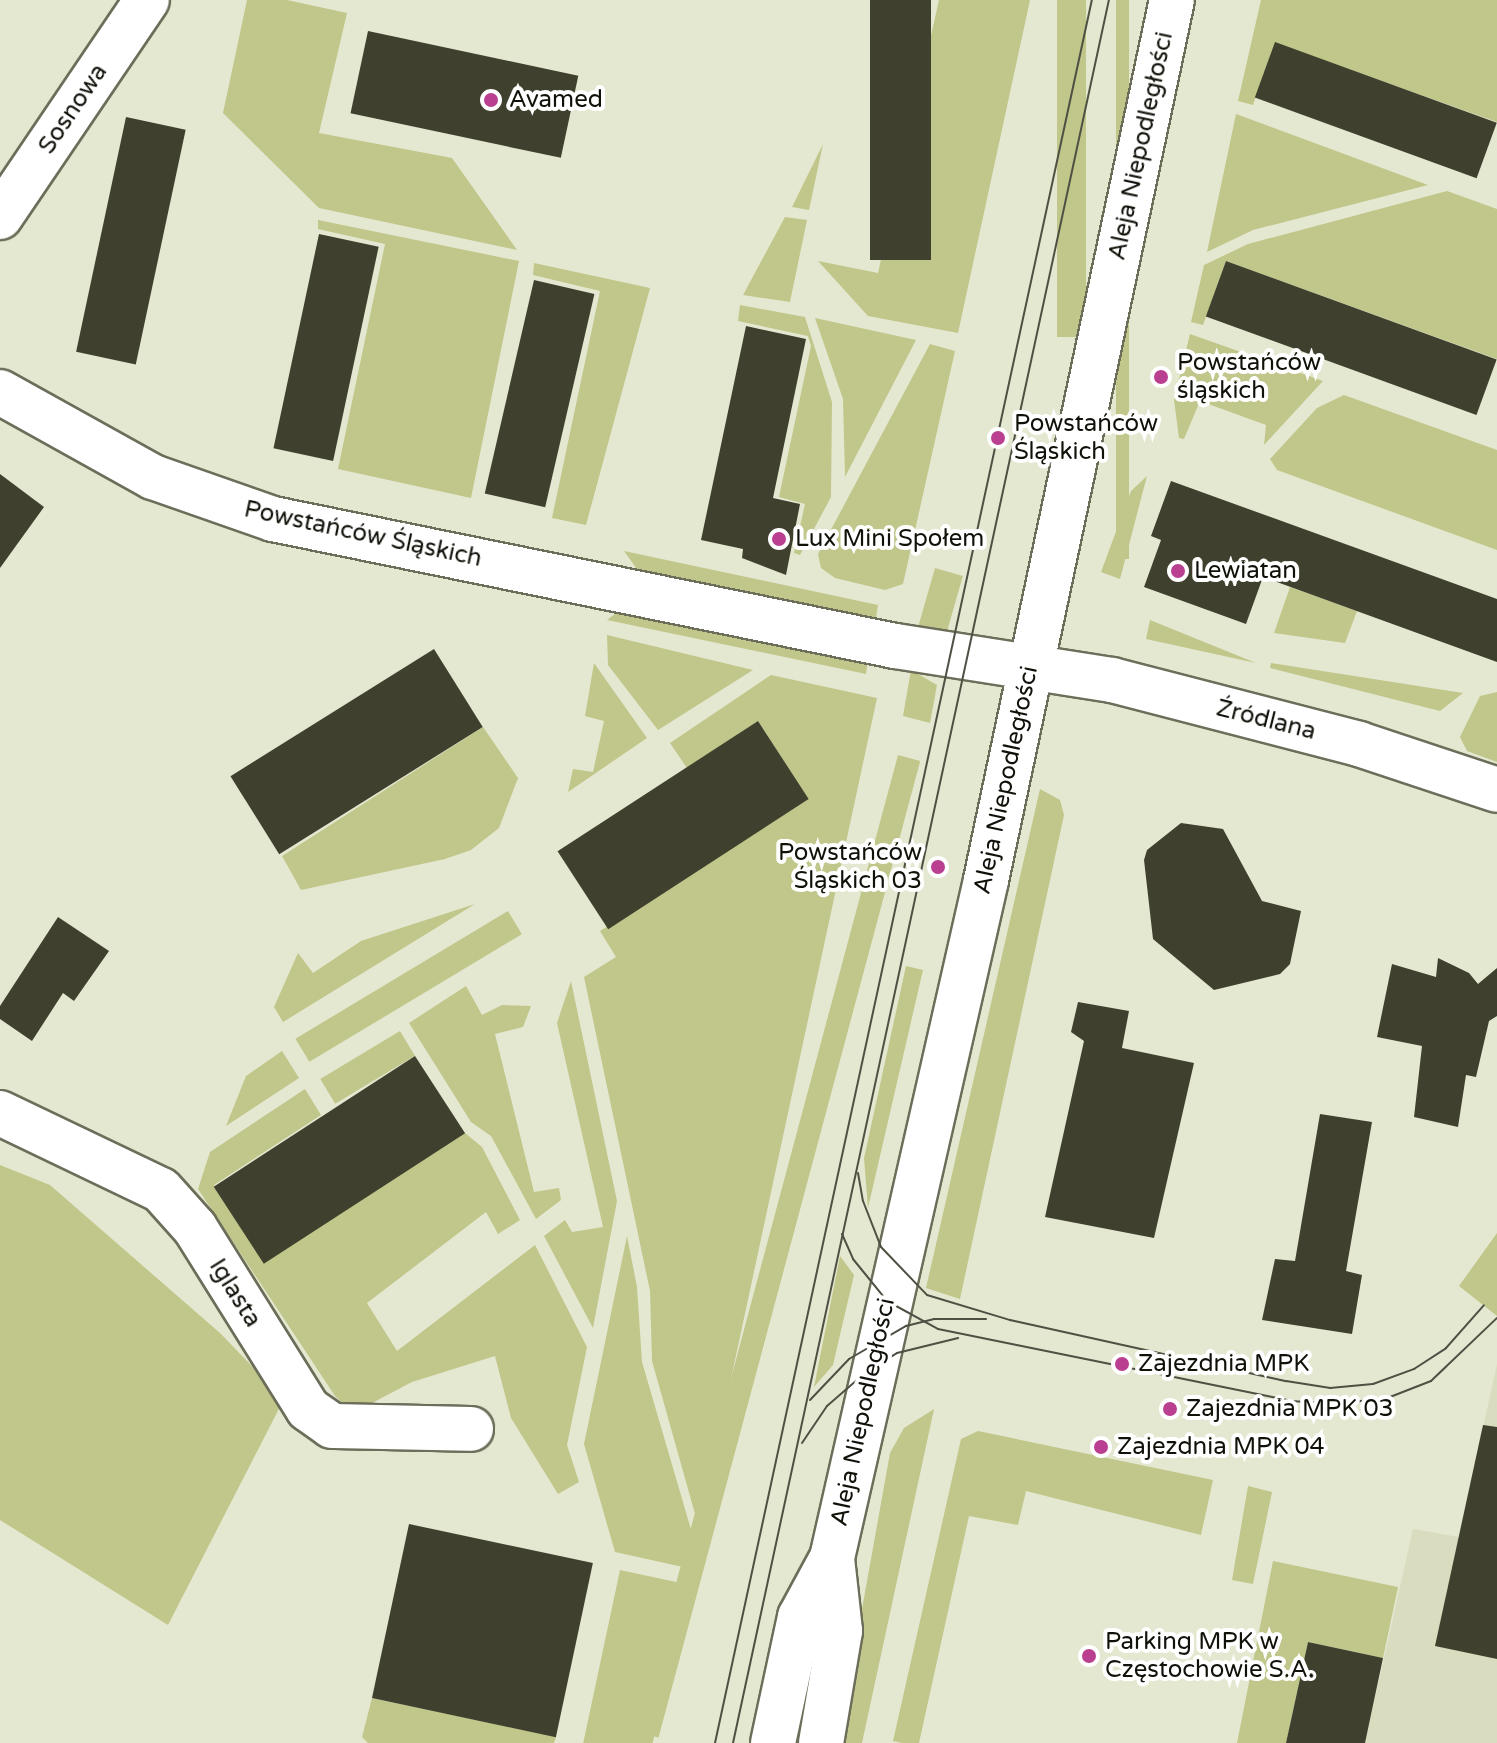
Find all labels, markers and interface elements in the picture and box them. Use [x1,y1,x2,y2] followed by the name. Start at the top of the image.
[1103,29,1179,263] street label: Aleja Niepodległości
[32,59,114,159] street label: Sosnowa
[509,86,603,114] place label: Avamed
[480,89,502,111] marker: Avamed
[1177,349,1321,405] place label: Powstańców śląskich
[1152,368,1170,386] marker: Powstańców śląskich
[1014,410,1158,466] place label: Powstańców Śląskich
[989,429,1007,447] marker: Powstańców Śląskich
[242,495,484,573] street label: Powstańców Śląskich
[795,525,984,553] place label: Lux Mini Społem
[770,530,788,548] marker: Lux Mini Społem
[1194,557,1297,585] place label: Lewiatan
[1169,562,1187,580] marker: Lewiatan
[968,663,1044,897] street label: Aleja Niepodległości
[1213,694,1319,746] street label: Źródlana
[778,839,922,895] place label: Powstańców Śląskich 03
[929,858,947,876] marker: Powstańców Śląskich 03
[203,1253,267,1333] street label: Iglasta
[825,1295,901,1529] street label: Aleja Niepodległości
[1138,1350,1309,1378] place label: Zajezdnia MPK
[1113,1355,1131,1373] marker: Zajezdnia MPK
[1186,1395,1394,1423] place label: Zajezdnia MPK 03
[1161,1400,1179,1418] marker: Zajezdnia MPK 03
[1117,1433,1325,1461] place label: Zajezdnia MPK 04
[1092,1438,1110,1456] marker: Zajezdnia MPK 04
[1105,1628,1314,1684] place label: Parking MPK w Częstochowie S.A.
[1080,1647,1098,1665] marker: Parking MPK w Częstochowie S.A.

